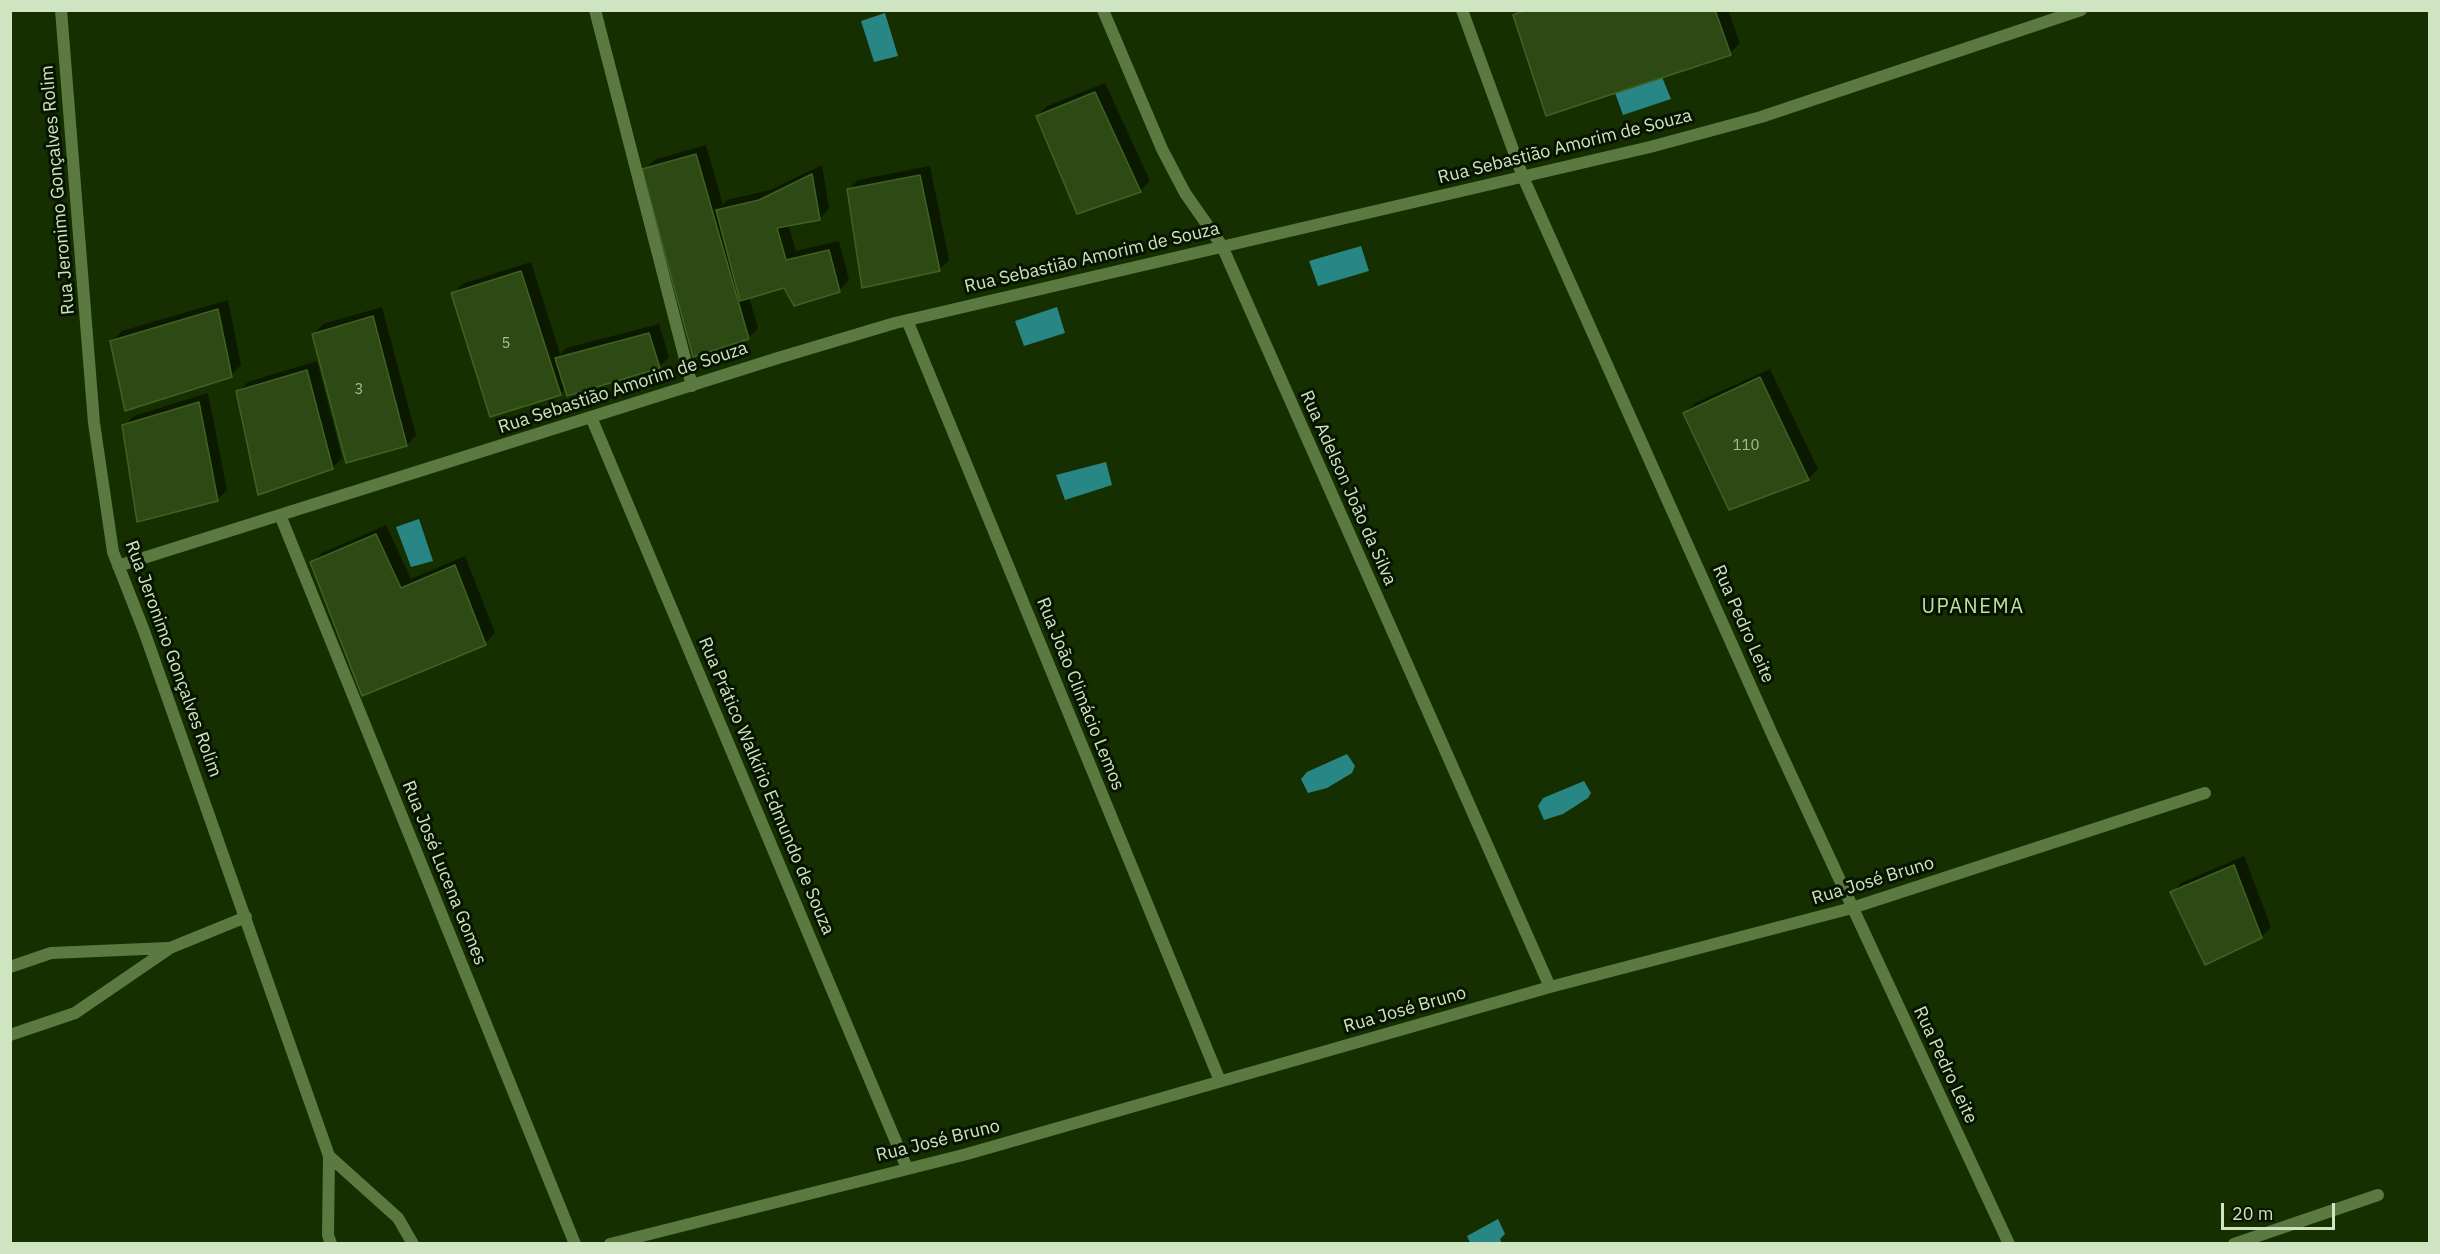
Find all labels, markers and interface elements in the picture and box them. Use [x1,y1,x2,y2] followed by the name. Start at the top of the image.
[36,64,80,316] street label: Rua Jeronimo Gonçalves Rolim
[1436,105,1694,189] street label: Rua Sebastião Amorim de Souza
[962,218,1222,298] street label: Rua Sebastião Amorim de Souza
[502,335,510,353] house number: 5
[496,337,750,439] street label: Rua Sebastião Amorim de Souza
[355,381,363,399] house number: 3
[1295,387,1401,589] street label: Rua Adelson João da Silva
[1733,437,1759,455] house number: 110
[120,538,226,780] street label: Rua Jeronimo Gonçalves Rolim
[1707,562,1779,686] street label: Rua Pedro Leite
[1031,595,1129,793] street label: Rua João Climácio Lemos
[1922,595,2024,619] district label: UPANEMA
[693,634,839,938] street label: Rua Prático Walkírio Edmundo de Souza
[397,778,491,968] street label: Rua José Lucena Gomes
[1809,852,1937,910] street label: Rua José Bruno
[1341,982,1469,1038] street label: Rua José Bruno
[1908,1003,1982,1127] street label: Rua Pedro Leite
[874,1115,1002,1167] street label: Rua José Bruno
[2224,1191,2338,1229] scale bar
[2232,1202,2274,1225] text: 20 m

